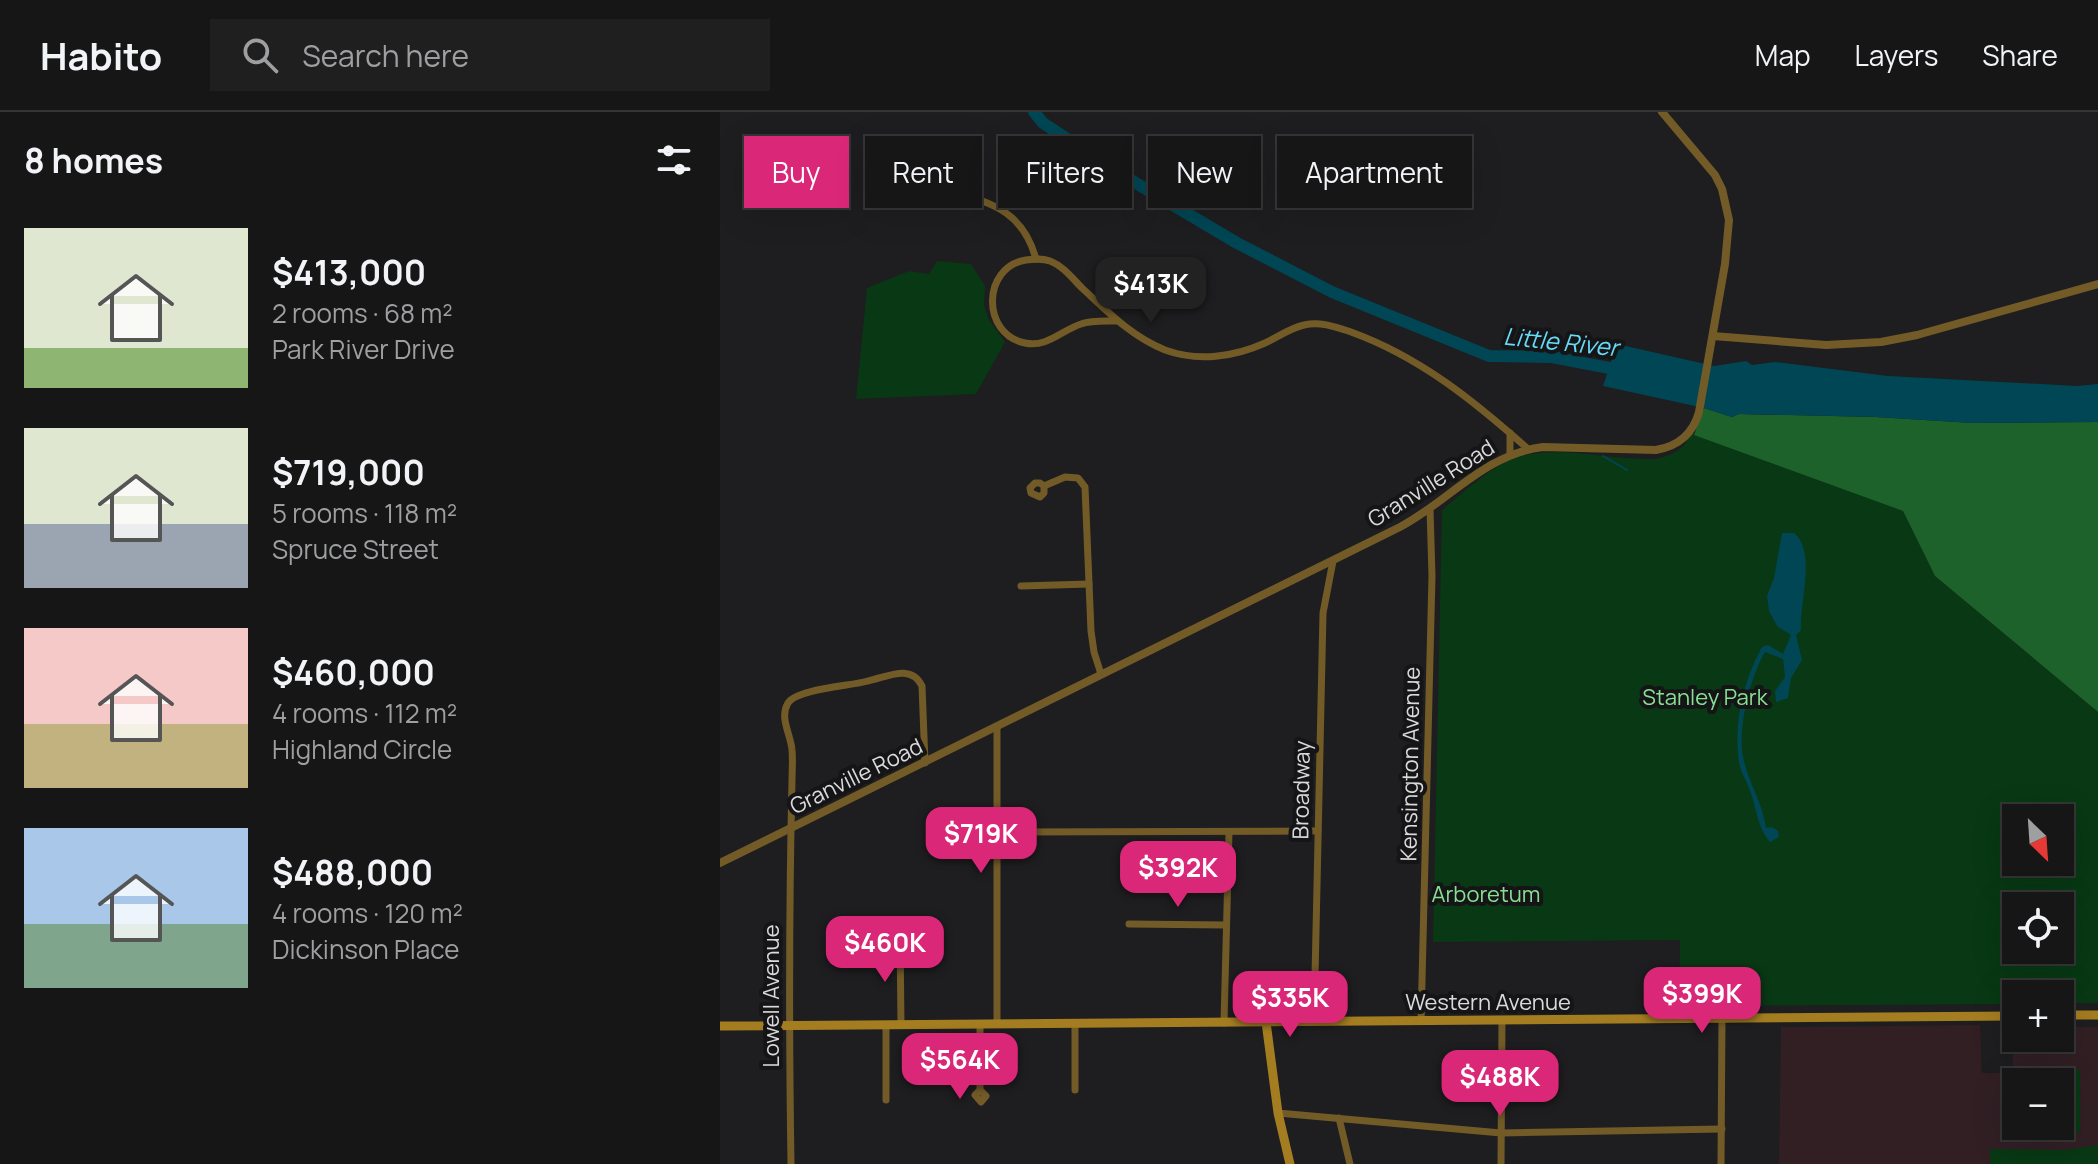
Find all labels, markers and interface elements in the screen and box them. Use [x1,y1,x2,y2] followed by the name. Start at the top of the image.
[210,19,770,91] search box
[40,29,162,81] text: Habito
[238,33,282,77] icon: search
[302,35,469,76] text: Search here
[1755,36,1811,74] text: Map
[1855,36,1938,74] text: Layers
[1982,36,2058,74] text: Share
[744,136,849,208] chip: Buy
[865,136,982,208] chip: Rent
[998,136,1132,208] chip: Filters
[1148,136,1261,208] chip: New
[1277,136,1472,208] chip: Apartment
[24,137,163,183] text: 8 homes
[652,138,696,182] icon: filters
[272,249,426,295] text: $413,000
[1095,257,1207,325] pin: $413K
[88,260,184,356] icon: home
[1113,265,1189,301] text: $413K
[272,295,453,331] text: 2 rooms · 68 m²
[1502,319,1623,364] water label: Little River
[272,331,455,367] text: Park River Drive
[1362,432,1500,534] street label: Granville Road
[272,449,425,495] text: $719,000
[88,460,184,556] icon: home
[272,495,457,531] text: 5 rooms · 118 m²
[272,531,439,567] text: Spruce Street
[272,649,435,695] text: $460,000
[88,660,184,756] icon: home
[1393,666,1427,862] street label: Kensington Avenue
[1642,682,1769,712] park label: Stanley Park
[272,695,457,731] text: 4 rooms · 112 m²
[272,731,452,767] text: Highland Circle
[785,731,927,821] street label: Granville Road
[1285,740,1317,840] street label: Broadway
[2002,804,2074,876] north arrow
[2002,804,2074,1140] map controls
[925,807,1037,875] pin: $719K
[944,815,1018,851] text: $719K
[1122,841,1234,909] pin: $392K
[272,849,433,895] text: $488,000
[1138,849,1218,885] text: $392K
[88,860,184,956] icon: home
[1431,879,1541,909] park label: Arboretum
[2002,892,2074,964] button: locate
[272,895,463,931] text: 4 rooms · 120 m²
[829,916,941,984] pin: $460K
[756,924,786,1068] street label: Lowell Avenue
[844,924,926,960] text: $460K
[272,931,459,967] text: Dickinson Place
[1646,967,1758,1035] pin: $399K
[1234,971,1346,1039] pin: $335K
[1662,975,1742,1011] text: $399K
[1251,979,1329,1015] text: $335K
[2002,980,2074,1052] button: +
[1405,987,1571,1017] street label: Western Avenue
[904,1033,1016,1101] pin: $564K
[920,1041,1000,1077] text: $564K
[1444,1050,1556,1118] pin: $488K
[1460,1058,1540,1094] text: $488K
[2002,1068,2074,1140] button: −

